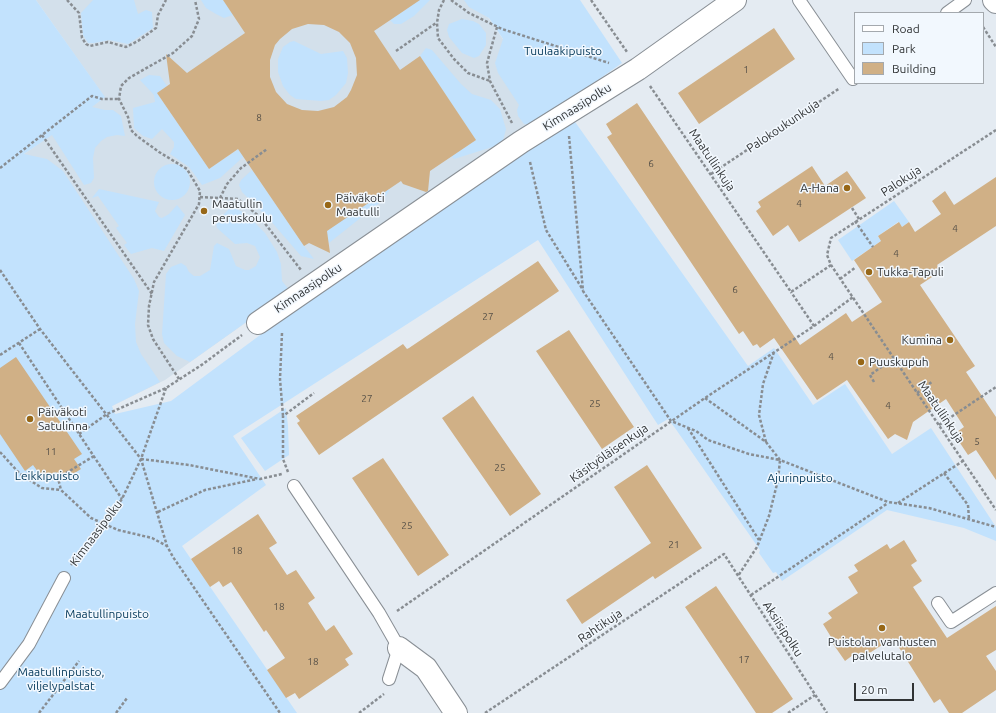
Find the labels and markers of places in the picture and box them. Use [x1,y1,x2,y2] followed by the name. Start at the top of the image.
[800,181,839,195] place label: A-Hana
[842,183,852,193] marker: A-Hana
[336,191,385,219] place label: Päiväkoti Maatulli
[212,197,272,225] place label: Maatullin peruskoulu
[323,200,333,210] marker: Päiväkoti Maatulli
[199,206,209,216] marker: Maatullin peruskoulu
[877,265,944,279] place label: Tukka-Tapuli
[864,267,874,277] marker: Tukka-Tapuli
[902,333,942,347] place label: Kumina
[945,335,955,345] marker: Kumina
[869,355,929,369] place label: Puuskupuh
[856,357,866,367] marker: Puuskupuh
[38,405,88,433] place label: Päiväkoti Satulinna
[25,414,35,424] marker: Päiväkoti Satulinna
[877,623,887,633] marker: Puistolan vanhusten palvelutalo
[828,635,936,663] place label: Puistolan vanhusten palvelutalo

